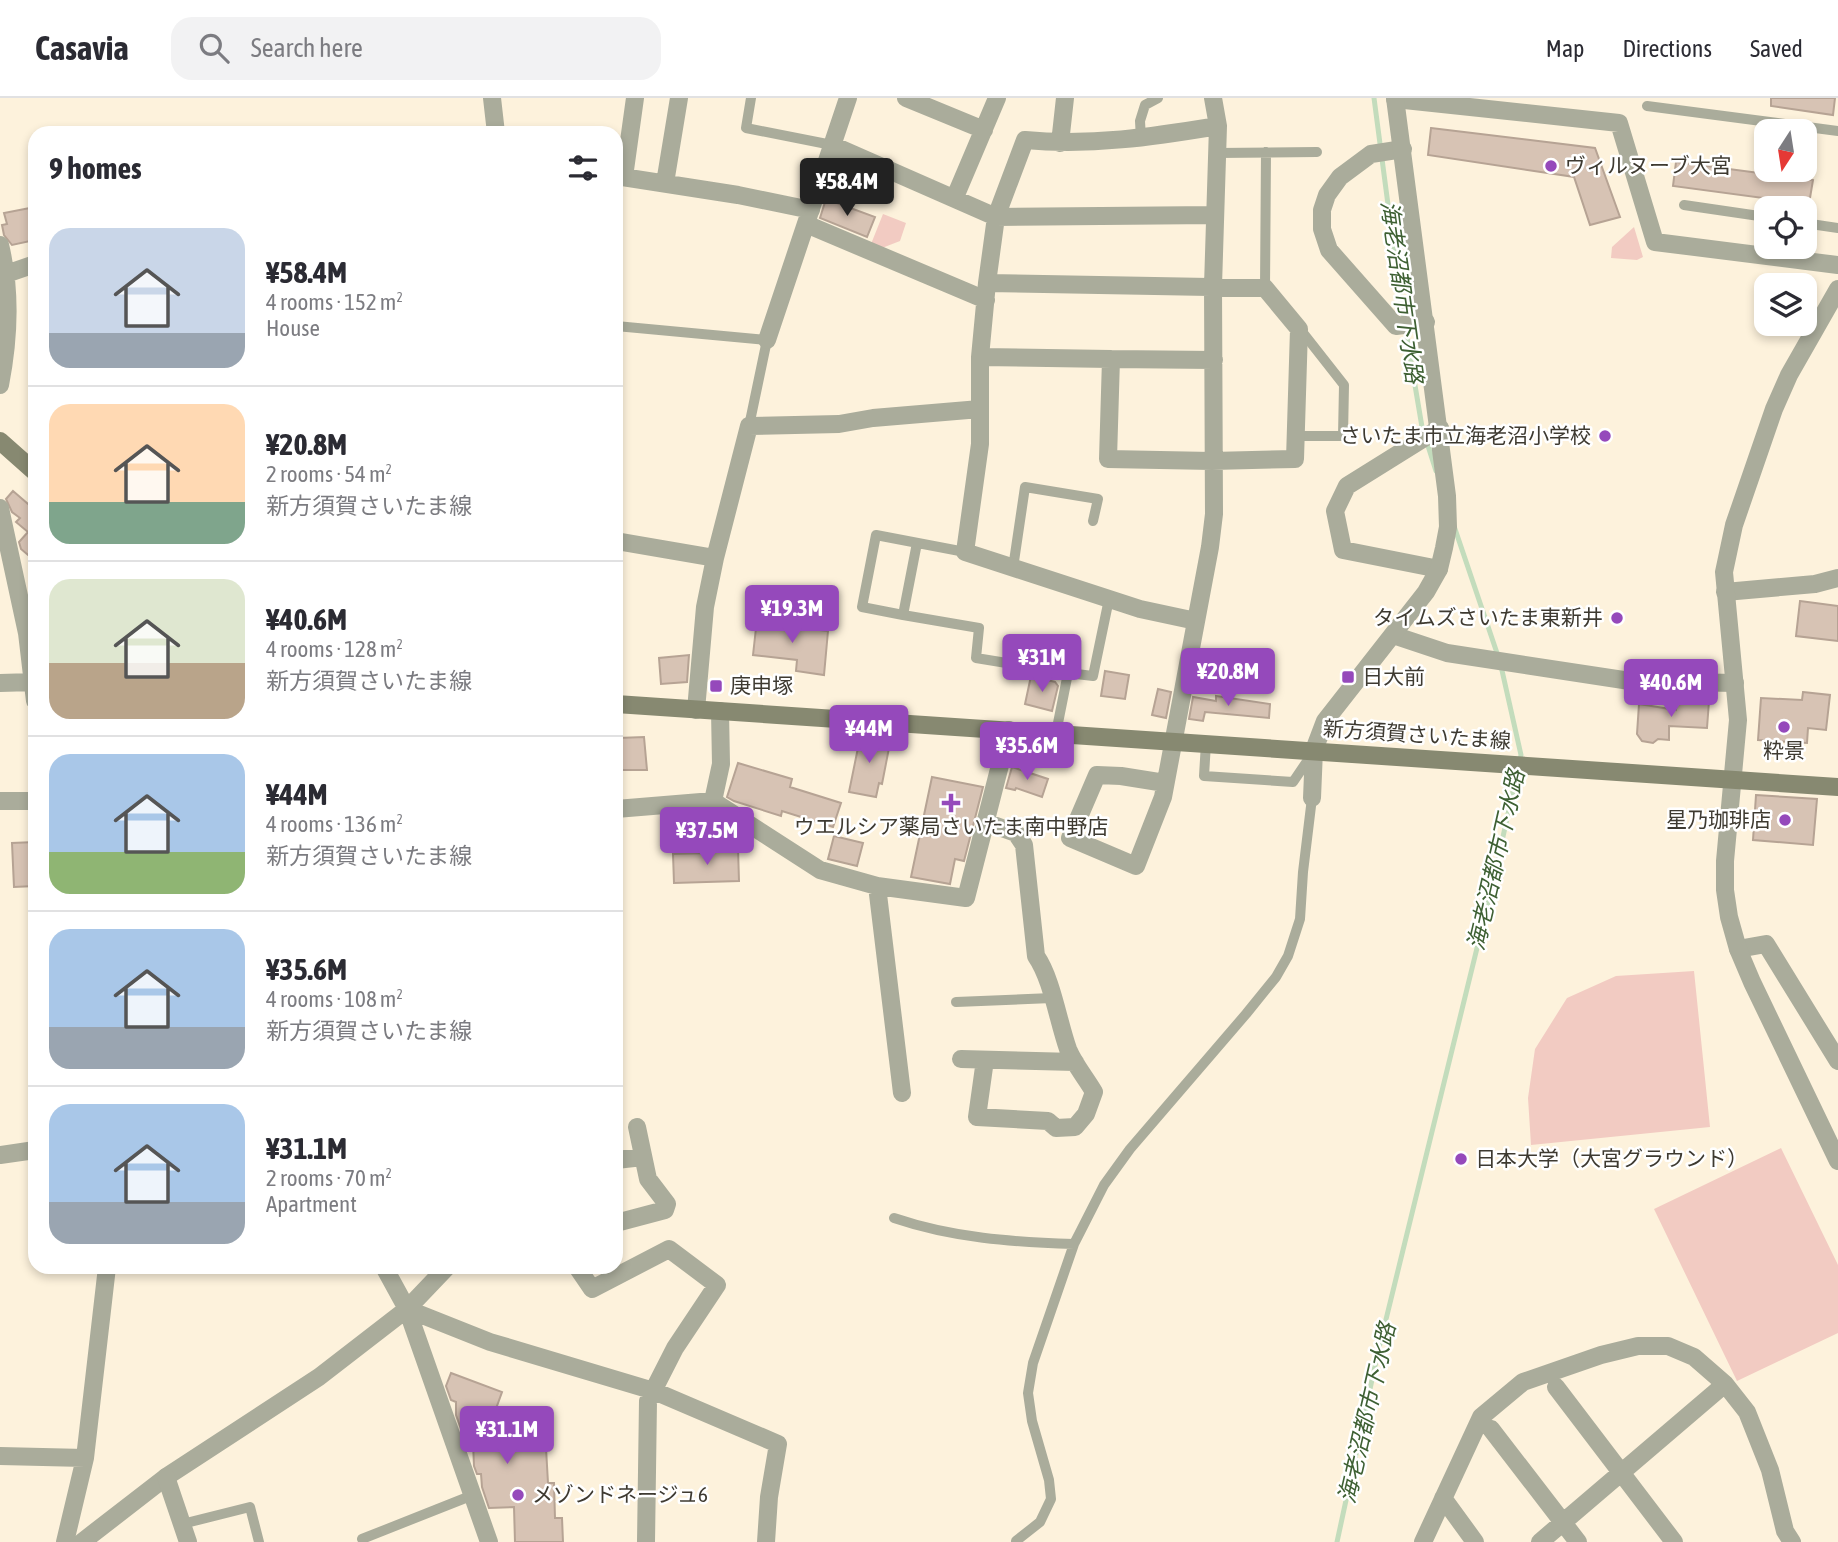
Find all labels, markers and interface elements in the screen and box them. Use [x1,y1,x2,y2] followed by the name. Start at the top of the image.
[171,17,661,80] search box
[35,29,129,67] text: Casavia
[195,29,233,67] icon: search
[251,33,363,63] text: Search here
[1546,35,1584,62] text: Map
[1622,35,1712,62] text: Directions
[1750,35,1803,62] text: Saved
[1754,119,1816,182] north arrow
[1754,119,1817,336] map controls
[564,149,602,187] icon: filters
[49,151,142,185] text: 9 homes
[1565,153,1732,177] place label: ヴィルヌーブ大宮
[790,158,904,218] pin: ¥58.4M
[1543,158,1559,174] marker: ヴィルヌーブ大宮
[816,168,878,194] text: ¥58.4M
[1754,196,1817,259] button: locate
[1376,199,1428,387] water label: 海老沼都市下水路
[266,255,347,289] text: ¥58.4M
[105,256,189,340] icon: home
[1754,273,1817,336] button: layers
[266,289,403,315] text: 4 rooms · 152 m²
[266,315,320,341] text: House
[1340,423,1591,447] place label: さいたま市立海老沼小学校
[266,427,347,461] text: ¥20.8M
[1597,428,1613,444] marker: さいたま市立海老沼小学校
[105,432,189,516] icon: home
[266,461,392,487] text: 2 rooms · 54 m²
[266,493,472,519] text: 新方須賀さいたま線
[735,586,849,645] pin: ¥19.3M
[761,595,823,621] text: ¥19.3M
[266,602,347,636] text: ¥40.6M
[1373,605,1603,629] place label: タイムズさいたま東新井
[105,607,189,691] icon: home
[1609,610,1625,626] marker: タイムズさいたま東新井
[1001,634,1083,694] pin: ¥31M
[266,636,403,662] text: 4 rooms · 128 m²
[1018,644,1066,670] text: ¥31M
[1171,648,1285,708] pin: ¥20.8M
[1197,658,1259,684] text: ¥20.8M
[1614,660,1728,719] pin: ¥40.6M
[1362,664,1425,688] place label: 日大前
[266,668,472,694] text: 新方須賀さいたま線
[1340,669,1356,685] marker: 日大前
[1640,669,1702,695] text: ¥40.6M
[730,673,793,697] place label: 庚申塚
[708,678,724,694] marker: 庚申塚
[828,706,910,765] pin: ¥44M
[845,715,893,741] text: ¥44M
[1322,715,1512,753] street label: 新方須賀さいたま線
[1776,719,1792,735] marker: 粋景
[970,722,1084,782] pin: ¥35.6M
[996,732,1058,758] text: ¥35.6M
[1763,738,1805,762] place label: 粋景
[1463,765,1530,953] water label: 海老沼都市下水路
[266,777,328,811] text: ¥44M
[105,782,189,866] icon: home
[943,795,959,811] marker: ウエルシア薬局さいたま南中野店
[1666,807,1771,831] place label: 星乃珈琲店
[650,808,764,867] pin: ¥37.5M
[266,811,403,837] text: 4 rooms · 136 m²
[1777,812,1793,828] marker: 星乃珈琲店
[794,814,1108,838] place label: ウエルシア薬局さいたま南中野店
[676,817,738,843] text: ¥37.5M
[266,843,472,869] text: 新方須賀さいたま線
[266,952,347,986] text: ¥35.6M
[105,957,189,1041] icon: home
[266,986,403,1012] text: 4 rooms · 108 m²
[266,1018,472,1044] text: 新方須賀さいたま線
[266,1131,347,1165] text: ¥31.1M
[105,1132,189,1216] icon: home
[1475,1146,1748,1170] place label: 日本大学（大宮グラウンド）
[1453,1151,1469,1167] marker: 日本大学（大宮グラウンド）
[266,1165,392,1191] text: 2 rooms · 70 m²
[266,1191,357,1217] text: Apartment
[1334,1318,1401,1506] water label: 海老沼都市下水路
[450,1406,564,1466] pin: ¥31.1M
[476,1416,538,1442] text: ¥31.1M
[532,1482,708,1506] place label: メゾンドネージュ6
[510,1487,526,1503] marker: メゾンドネージュ6

